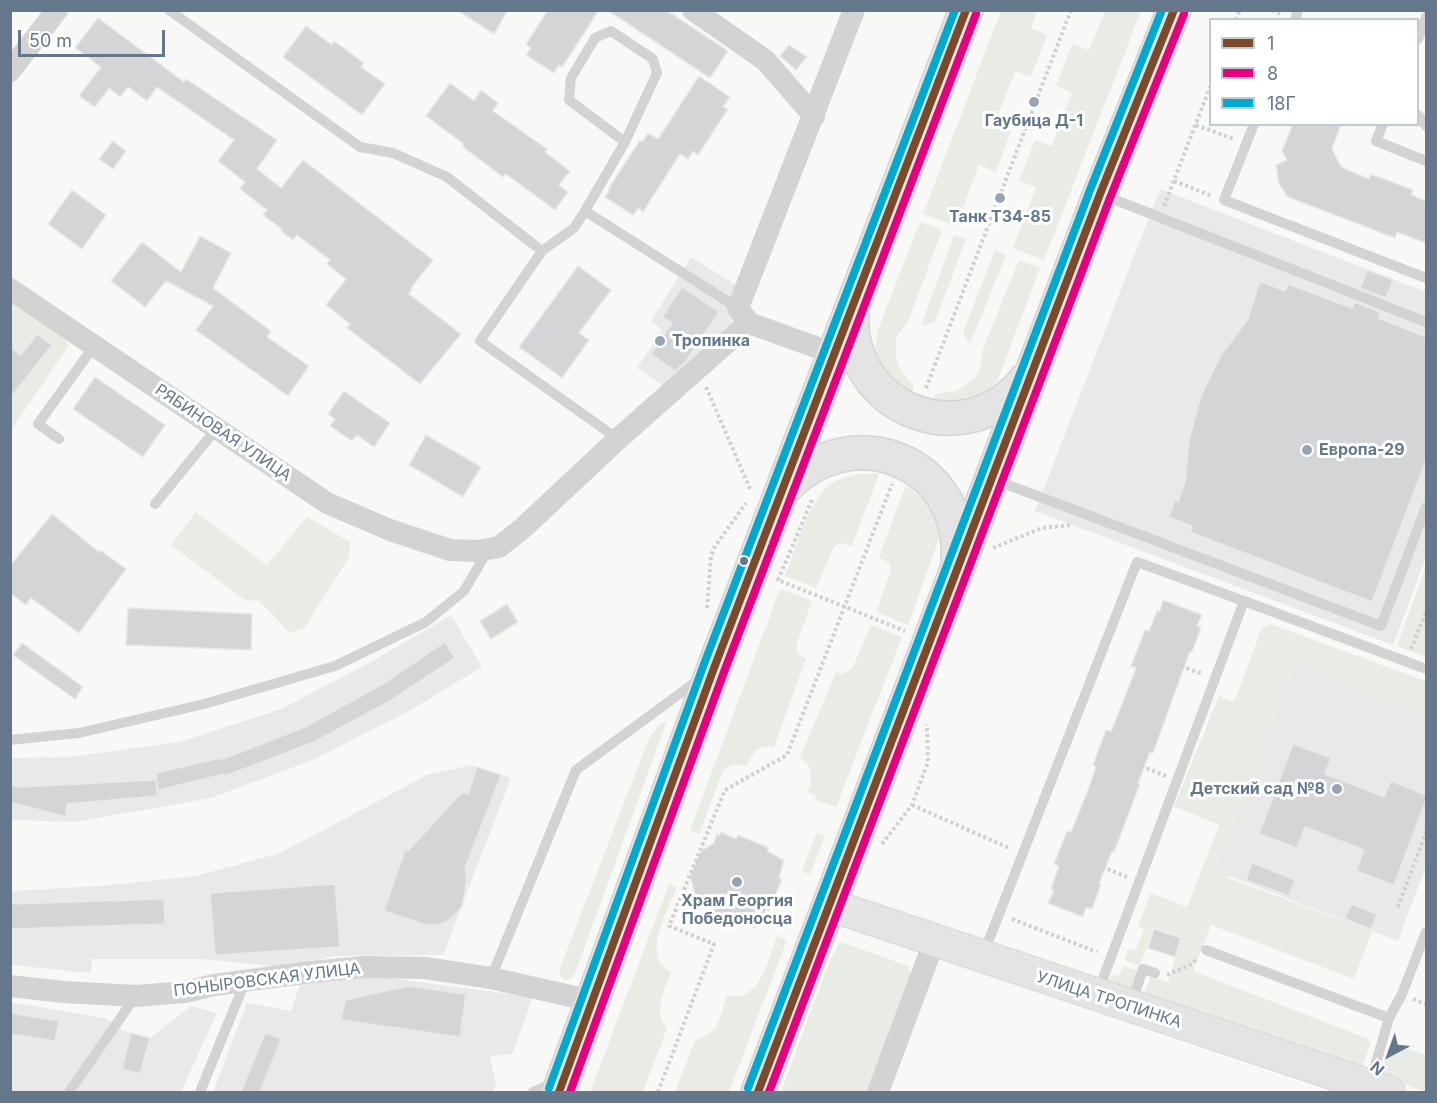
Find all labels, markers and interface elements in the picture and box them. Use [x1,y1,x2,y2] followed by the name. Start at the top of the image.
[21,18,168,56] scale bar
[1209,18,1419,126] legend
[29,30,72,51] text: 50 m
[1267,33,1274,54] text: 1
[1267,63,1278,84] text: 8
[1267,93,1296,114] text: 18Г
[1027,95,1041,109] marker: Гаубица Д-1
[985,111,1083,131] place label: Гаубица Д-1
[993,191,1007,205] marker: Танк Т34-85
[949,207,1051,227] place label: Танк Т34-85
[672,331,750,351] place label: Тропинка
[653,334,667,348] marker: Тропинка
[151,380,295,486] street label: РЯБИНОВАЯ УЛИЦА
[1319,440,1405,460] place label: Европа-29
[1300,443,1314,457] marker: Европа-29
[738,555,750,567] unlabelled marker
[1190,779,1325,799] place label: Детский сад №8
[1330,782,1344,796] marker: Детский сад №8
[730,875,744,889] marker: Храм Георгия Победоносца
[681,891,793,929] place label: Храм Георгия Победоносца
[173,959,361,1001] street label: ПОНЫРОВСКАЯ УЛИЦА
[1034,967,1184,1033] street label: УЛИЦА ТРОПИНКА
[1359,1025,1419,1085] north arrow
[1366,1057,1388,1080] text: N

